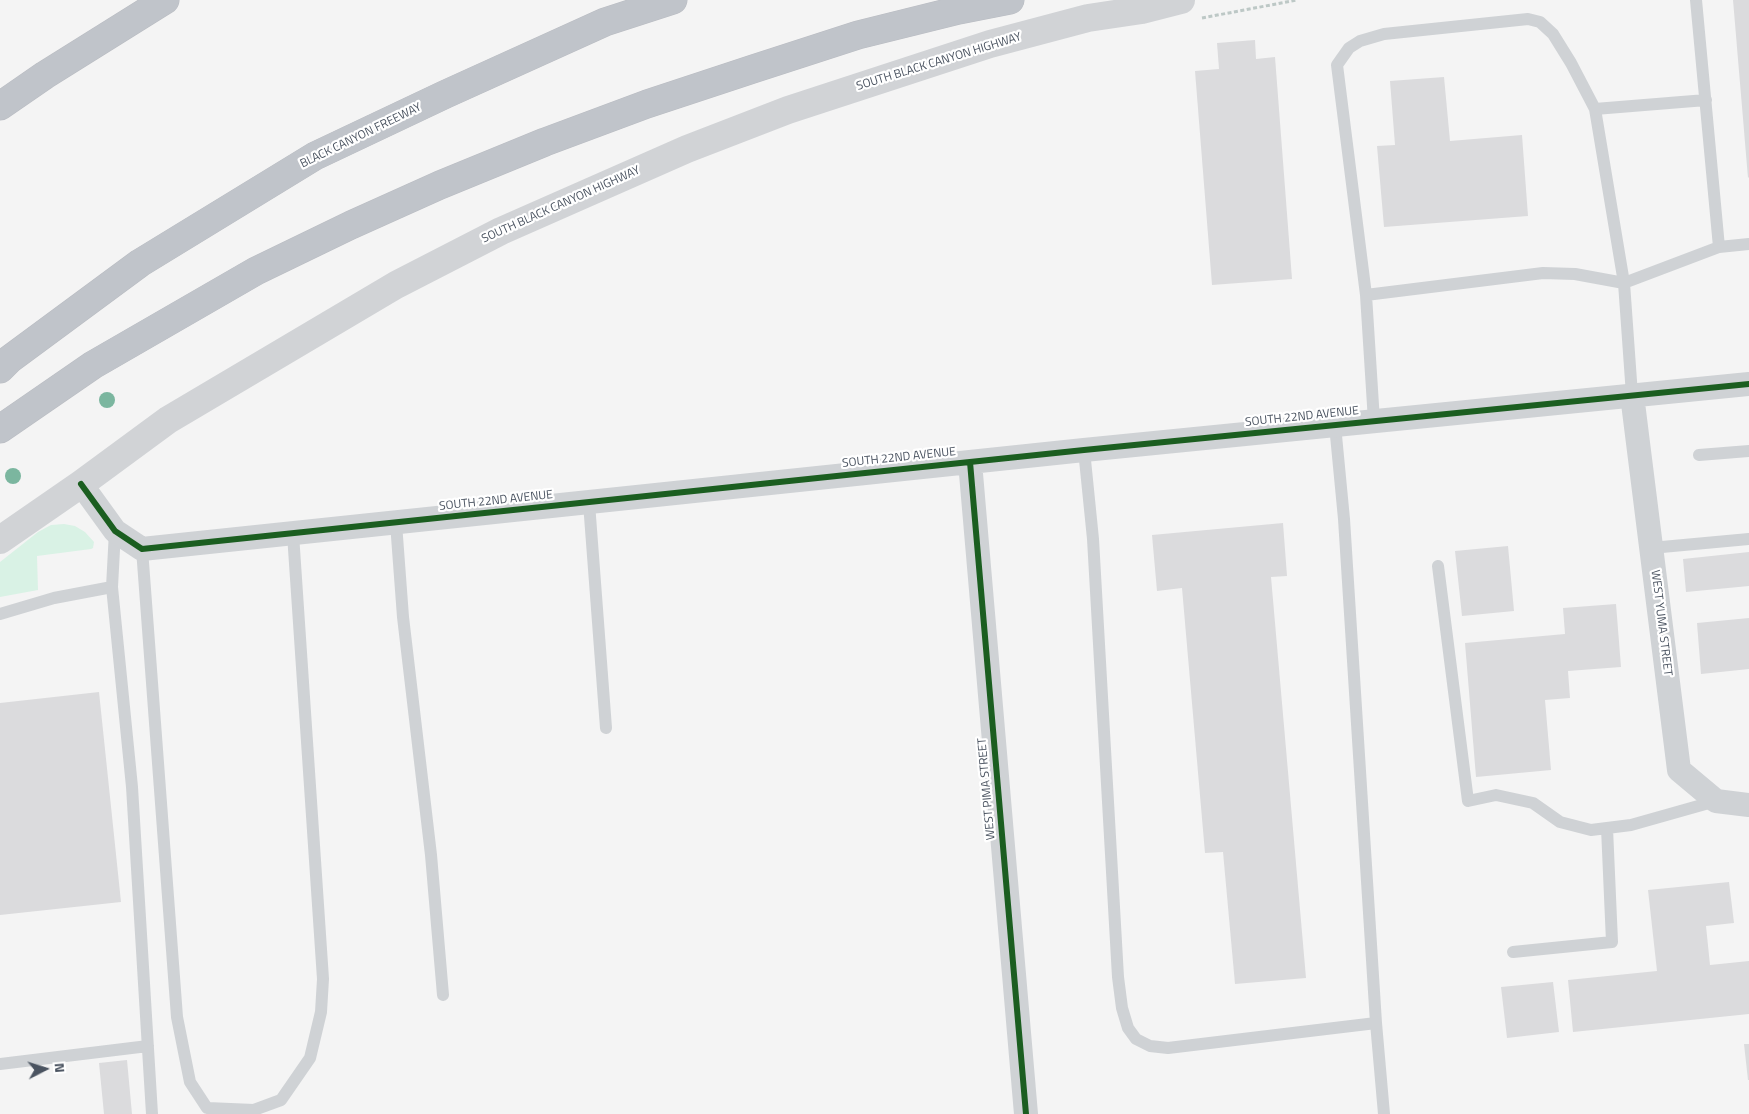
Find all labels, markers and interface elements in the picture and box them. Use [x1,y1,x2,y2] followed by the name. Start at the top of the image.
[855,30,1023,94] street label: SOUTH BLACK CANYON HIGHWAY
[298,100,424,172] street label: BLACK CANYON FREEWAY
[480,163,642,247] street label: SOUTH BLACK CANYON HIGHWAY
[1245,404,1359,430] street label: SOUTH 22ND AVENUE
[842,445,956,471] street label: SOUTH 22ND AVENUE
[439,488,553,514] street label: SOUTH 22ND AVENUE
[1647,569,1675,677] street label: WEST YUMA STREET
[975,737,999,841] street label: WEST PIMA STREET
[20,1044,70,1094] north arrow
[50,1062,71,1073] text: N

